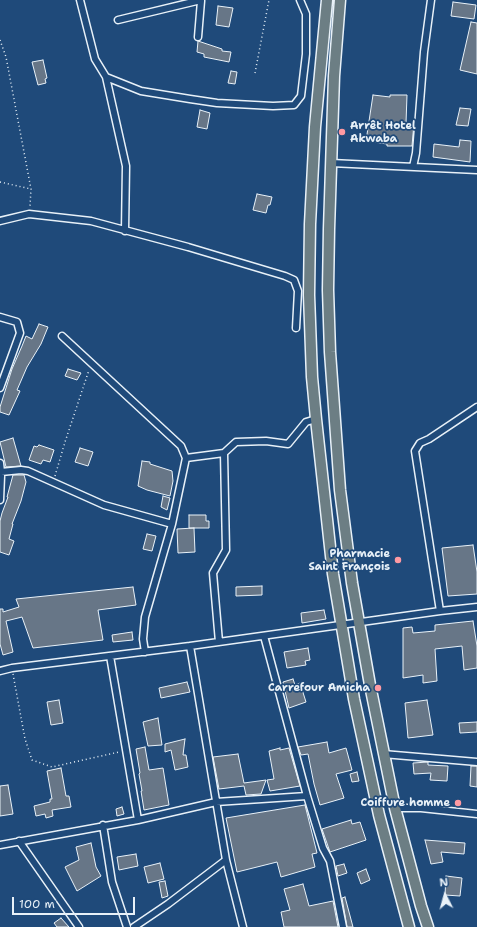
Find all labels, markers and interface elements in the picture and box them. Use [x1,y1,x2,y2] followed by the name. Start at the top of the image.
[350,119,416,145] place label: Arrêt Hotel Akwaba
[337,127,347,137] marker: Arrêt Hotel Akwaba
[308,547,390,573] place label: Pharmacie Saint François
[393,555,403,565] marker: Pharmacie Saint François
[268,681,370,695] place label: Carrefour Amicha
[373,683,383,693] marker: Carrefour Amicha
[361,796,450,810] place label: Coiffure homme
[453,798,463,808] marker: Coiffure homme
[425,875,465,915] north arrow
[439,875,449,890] text: N
[14,889,137,915] scale bar
[19,896,55,912] text: 100 m

